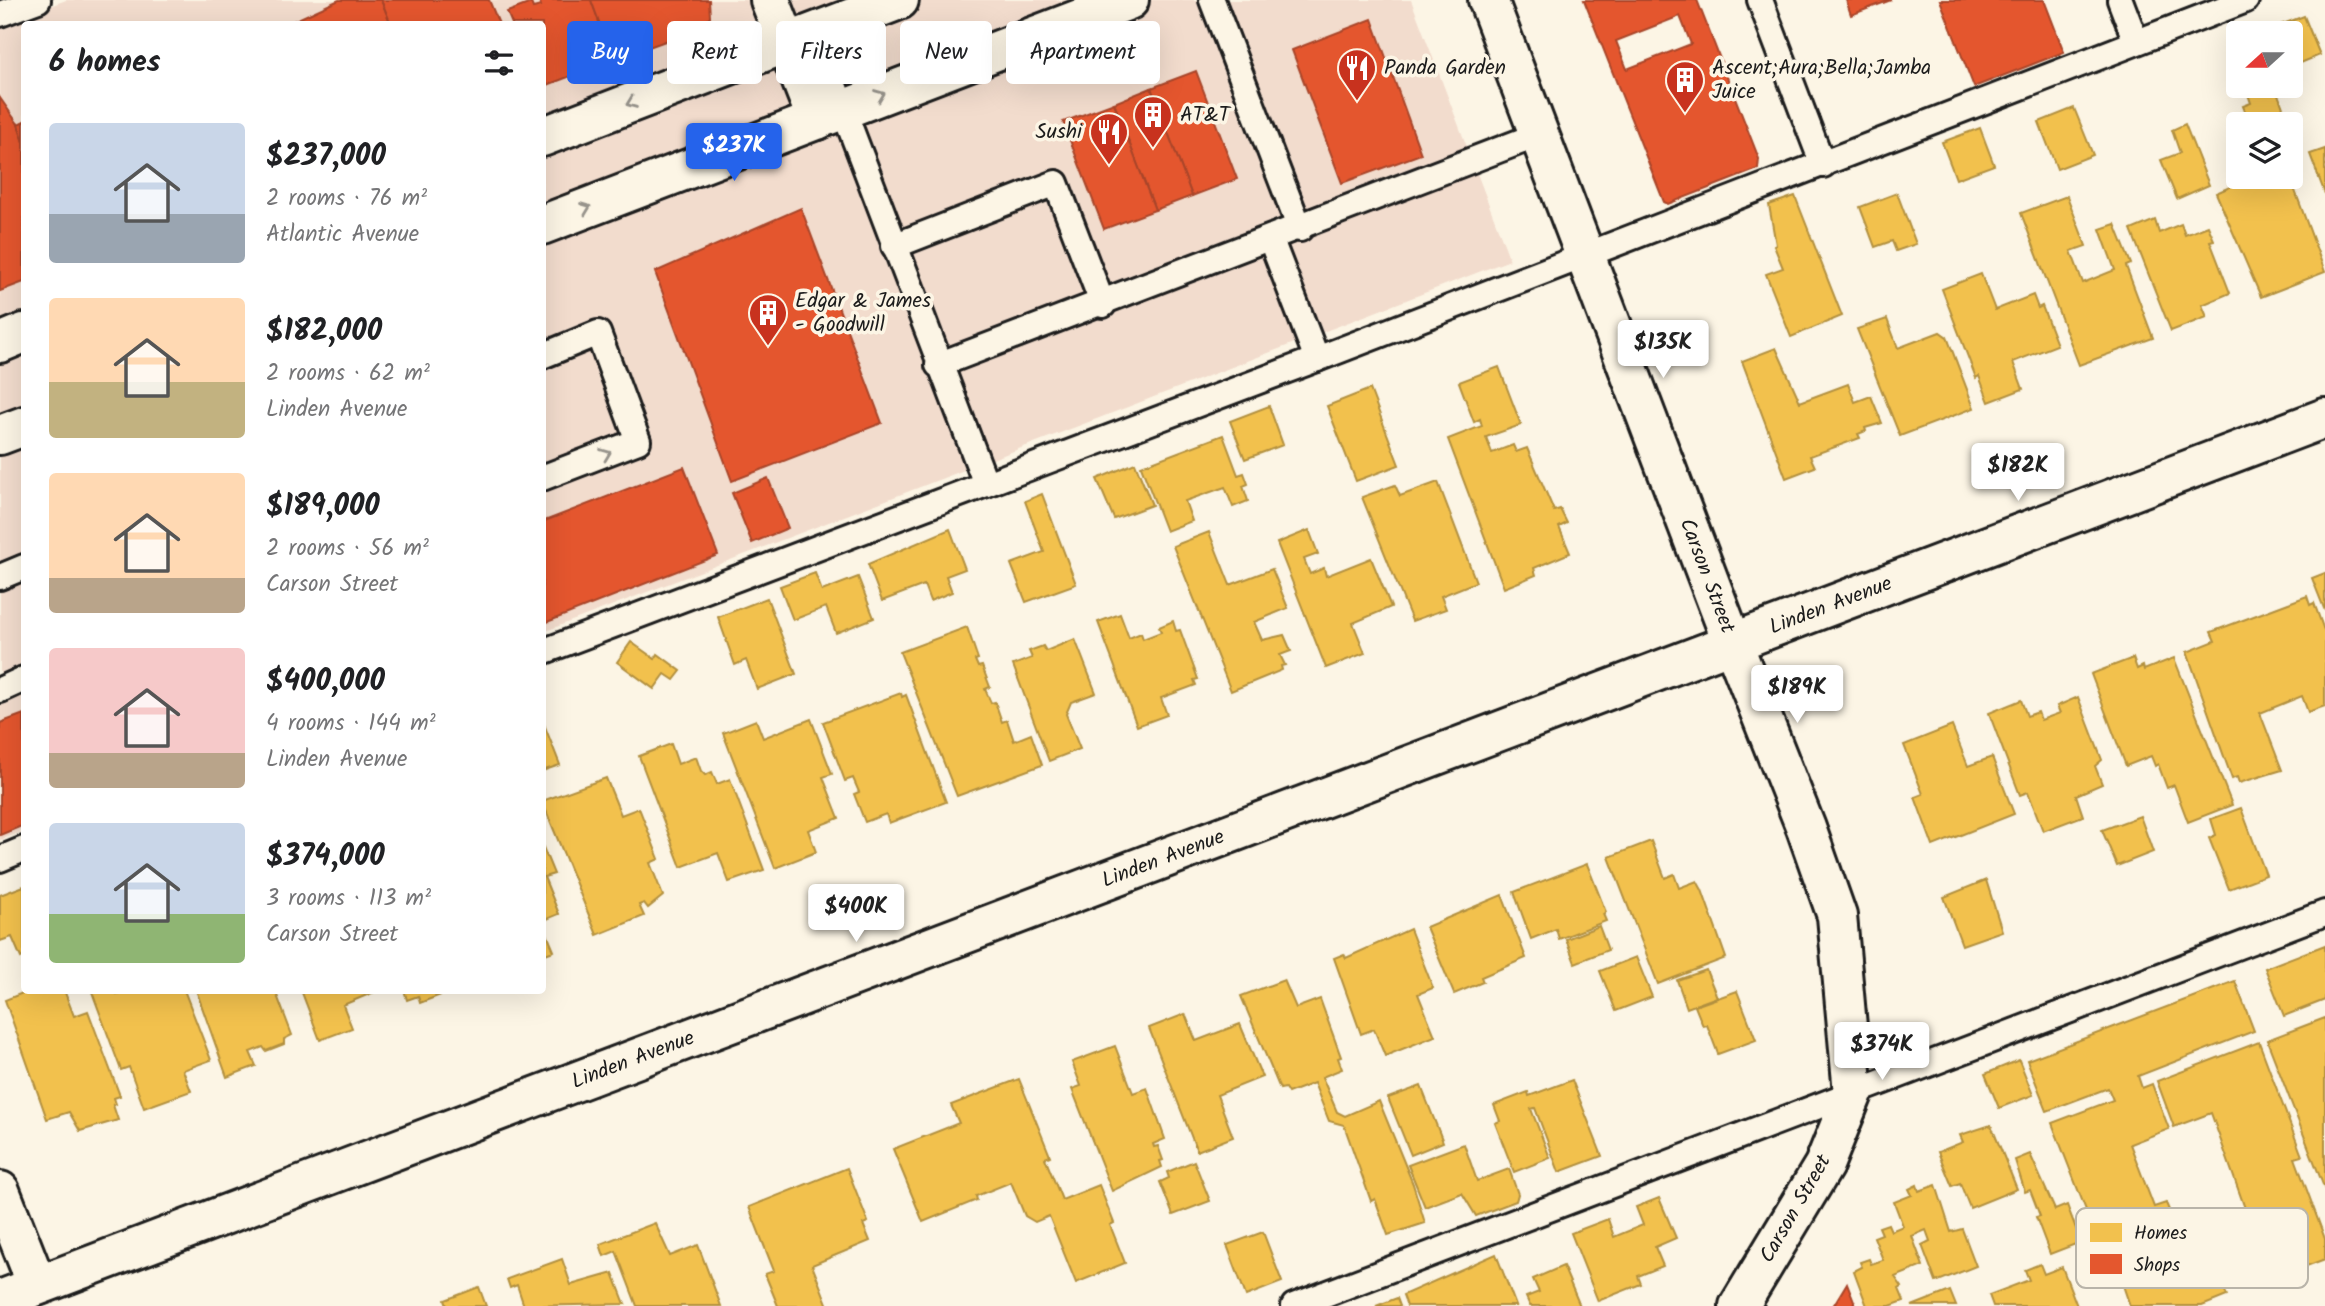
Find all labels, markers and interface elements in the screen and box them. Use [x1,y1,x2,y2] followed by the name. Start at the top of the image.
[567,21,653,84] chip: Buy
[667,21,762,84] chip: Rent
[776,21,886,84] chip: Filters
[900,21,992,84] chip: New
[1006,21,1160,84] chip: Apartment
[2226,21,2303,98] north arrow
[2226,21,2303,189] map controls
[49,39,161,87] text: 6 homes
[480,44,518,82] icon: filters
[1336,47,1378,102] restaurant icon: Panda Garden
[1384,52,1506,85] place label: Panda Garden
[1712,52,1931,109] place label: Ascent;Aura;Bella;Jamba Juice
[1664,59,1706,114] building icon: Ascent;Aura;Bella;Jamba Juice
[874,90,886,104] one-way arrow
[626,94,638,108] one-way arrow
[1132,94,1174,149] building icon: AT&T
[1180,99,1232,132] place label: AT&T
[1088,111,1130,166] restaurant icon: Sushi
[2226,112,2303,189] button: layers
[1036,116,1083,149] place label: Sushi
[685,124,783,183] pin: $237K
[702,128,766,164] text: $237K
[266,133,386,181] text: $237,000
[105,151,189,235] icon: home
[266,181,427,217] text: 2 rooms · 76 m²
[580,202,592,216] one-way arrow
[266,217,419,253] text: Atlantic Avenue
[795,285,931,342] place label: Edgar & James - Goodwill
[747,292,789,347] building icon: Edgar & James - Goodwill
[266,308,382,356] text: $182,000
[1614,320,1712,380] pin: $135K
[1634,325,1692,361] text: $135K
[105,326,189,410] icon: home
[266,356,430,392] text: 2 rooms · 62 m²
[266,392,407,428] text: Linden Avenue
[1969,444,2067,503] pin: $182K
[600,448,612,462] one-way arrow
[1987,448,2049,484] text: $182K
[266,483,380,531] text: $189,000
[105,501,189,585] icon: home
[1670,513,1744,639] street label: Carson Street
[266,531,429,567] text: 2 rooms · 56 m²
[266,567,398,603] text: Carson Street
[1764,567,1897,644] street label: Linden Avenue
[266,658,385,706] text: $400,000
[1748,666,1846,725] pin: $189K
[1767,670,1827,706] text: $189K
[105,676,189,760] icon: home
[266,706,436,742] text: 4 rooms · 144 m²
[266,742,407,778] text: Linden Avenue
[1097,820,1230,897] street label: Linden Avenue
[266,833,385,881] text: $374,000
[105,851,189,935] icon: home
[266,881,431,917] text: 3 rooms · 113 m²
[807,884,905,944] pin: $400K
[824,889,888,925] text: $400K
[266,917,398,953] text: Carson Street
[567,1021,700,1098] street label: Linden Avenue
[1833,1023,1931,1082] pin: $374K
[1850,1027,1914,1063] text: $374K
[1752,1148,1841,1270] street label: Carson Street
[2076,1208,2308,1288] legend
[2134,1219,2187,1249] text: Homes
[2134,1251,2180,1281] text: Shops

